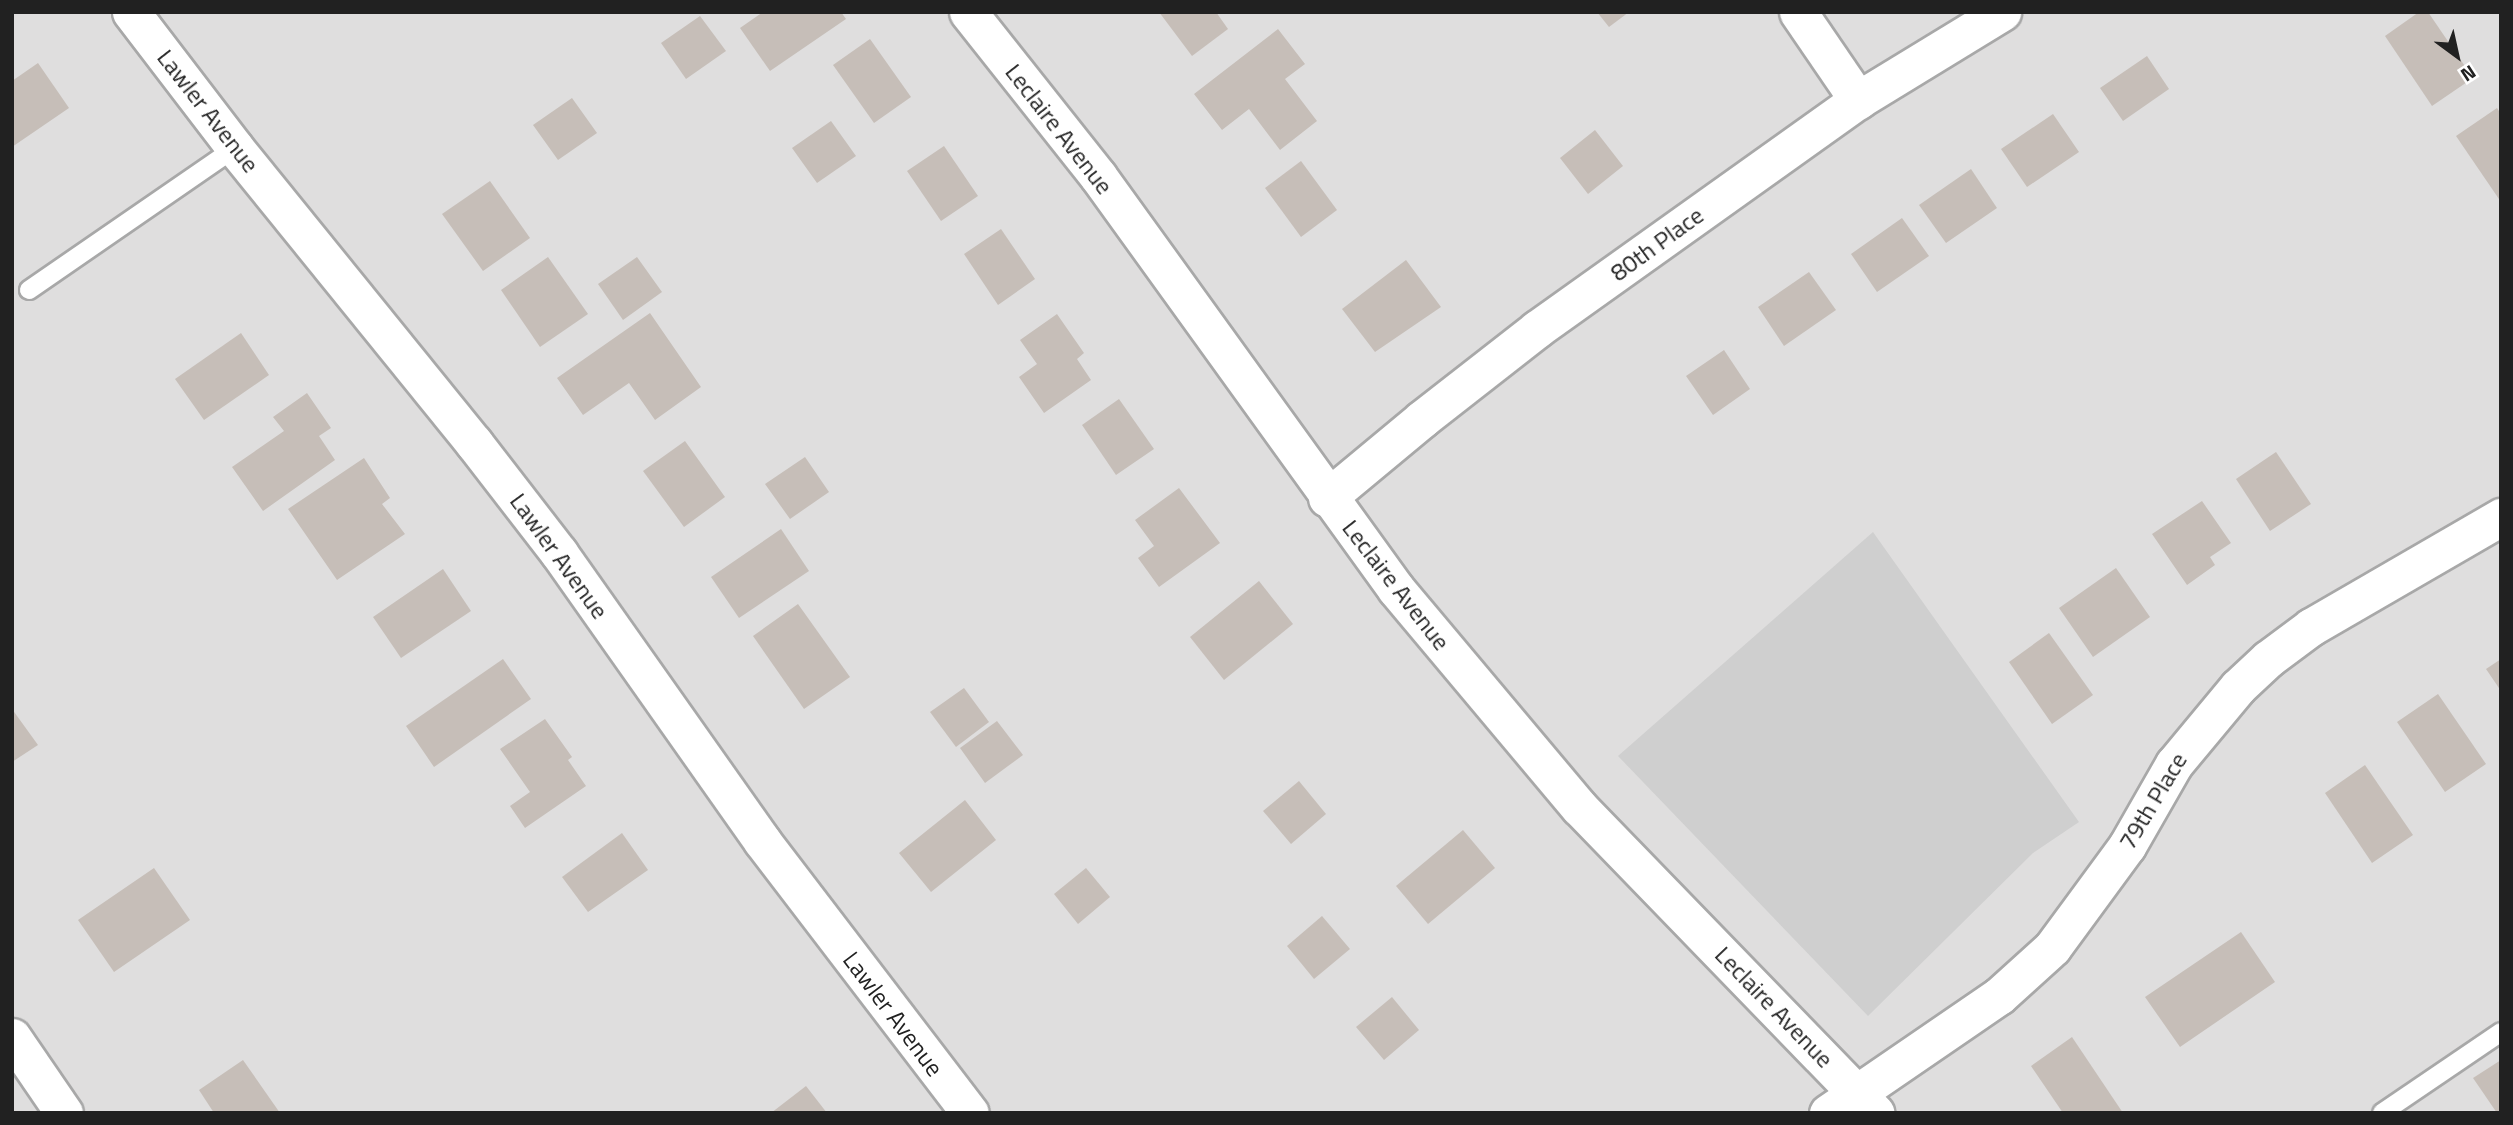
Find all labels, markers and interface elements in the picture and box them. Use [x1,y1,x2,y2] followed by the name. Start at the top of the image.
[2422,21,2492,91] north arrow
[151,44,265,178] street label: Lawler Avenue
[999,58,1119,200] street label: Leclaire Avenue
[2455,58,2482,90] text: N
[1605,201,1709,287] street label: 80th Place
[504,488,614,624] street label: Lawler Avenue
[1336,514,1456,656] street label: Leclaire Avenue
[2113,747,2193,855] street label: 79th Place
[1709,940,1839,1074] street label: Leclaire Avenue
[837,946,949,1082] street label: Lawler Avenue

